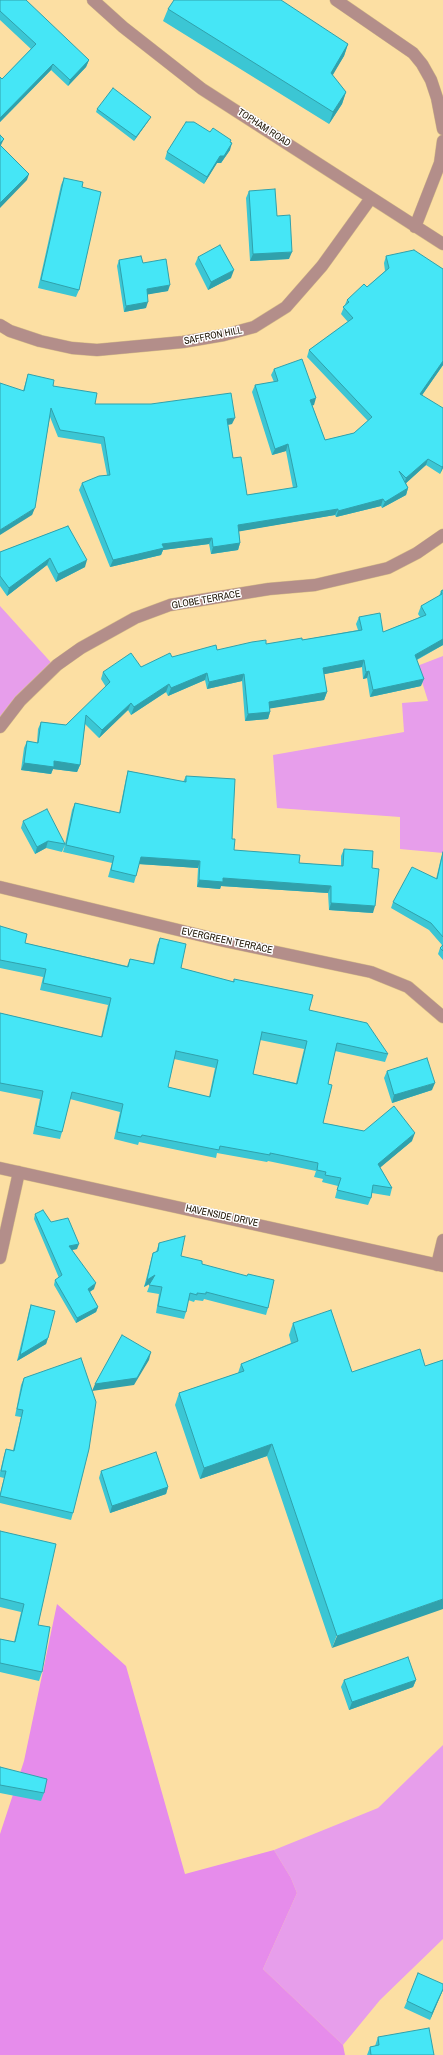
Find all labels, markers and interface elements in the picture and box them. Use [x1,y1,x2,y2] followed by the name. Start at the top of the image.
[235,106,293,150] street label: TOPHAM ROAD
[183,325,243,347] street label: SAFFRON HILL
[171,588,241,612] street label: GLOBE TERRACE
[180,925,274,957] street label: EVERGREEN TERRACE
[184,1202,260,1230] street label: HAVENSIDE DRIVE

